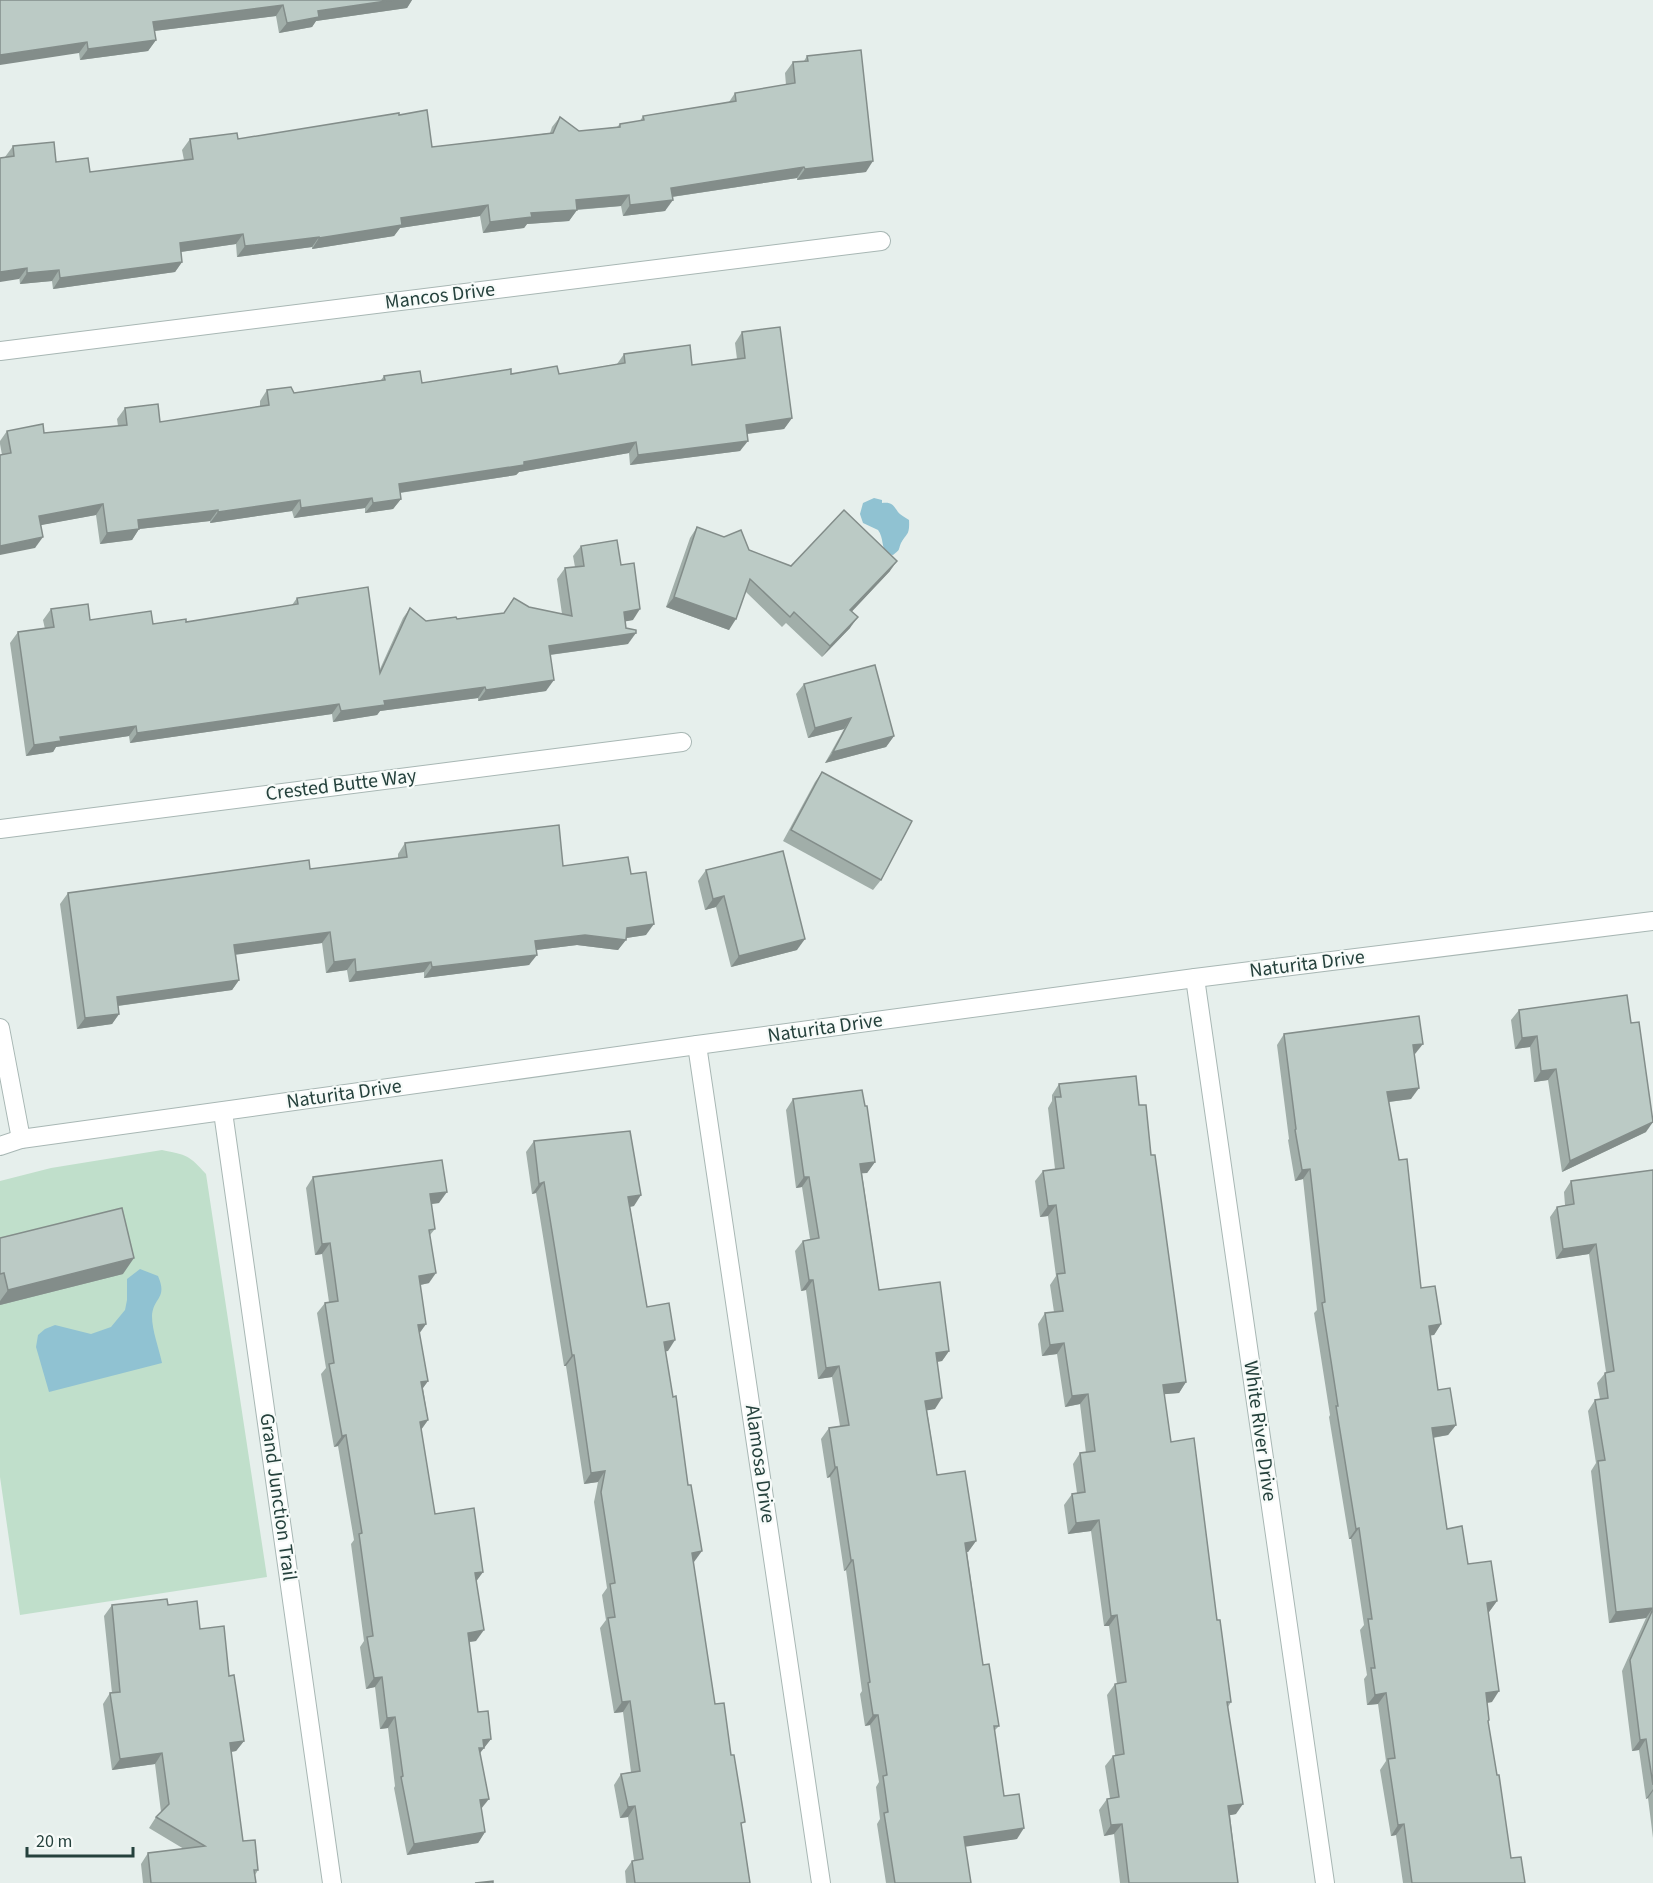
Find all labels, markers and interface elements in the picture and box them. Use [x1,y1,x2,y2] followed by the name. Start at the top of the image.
[383,275,497,317] street label: Mancos Drive
[264,762,419,808] street label: Crested Butte Way
[1248,943,1366,985] street label: Naturita Drive
[766,1006,884,1050] street label: Naturita Drive
[285,1072,403,1116] street label: Naturita Drive
[1236,1359,1284,1503] street label: White River Drive
[738,1403,782,1525] street label: Alamosa Drive
[252,1411,304,1583] street label: Grand Junction Trail
[27,1820,134,1858] scale bar
[36,1829,72,1854] text: 20 m

